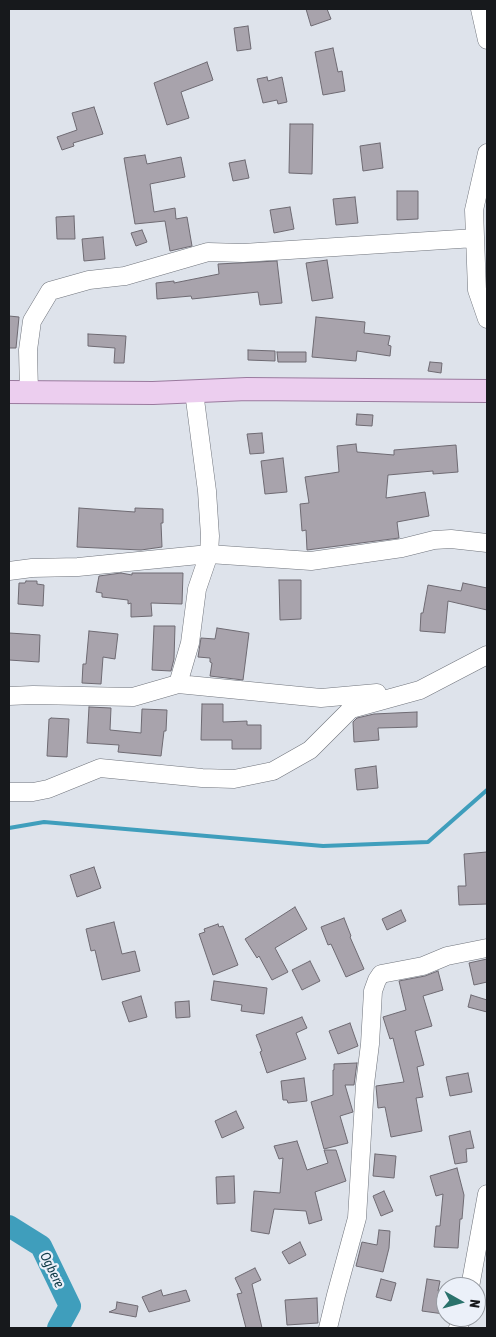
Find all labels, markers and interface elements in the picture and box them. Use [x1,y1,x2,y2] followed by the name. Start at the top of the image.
[36,1249,68,1291] water label: Ogbere
[436,1277,486,1327] north arrow
[466,1299,483,1309] text: N

